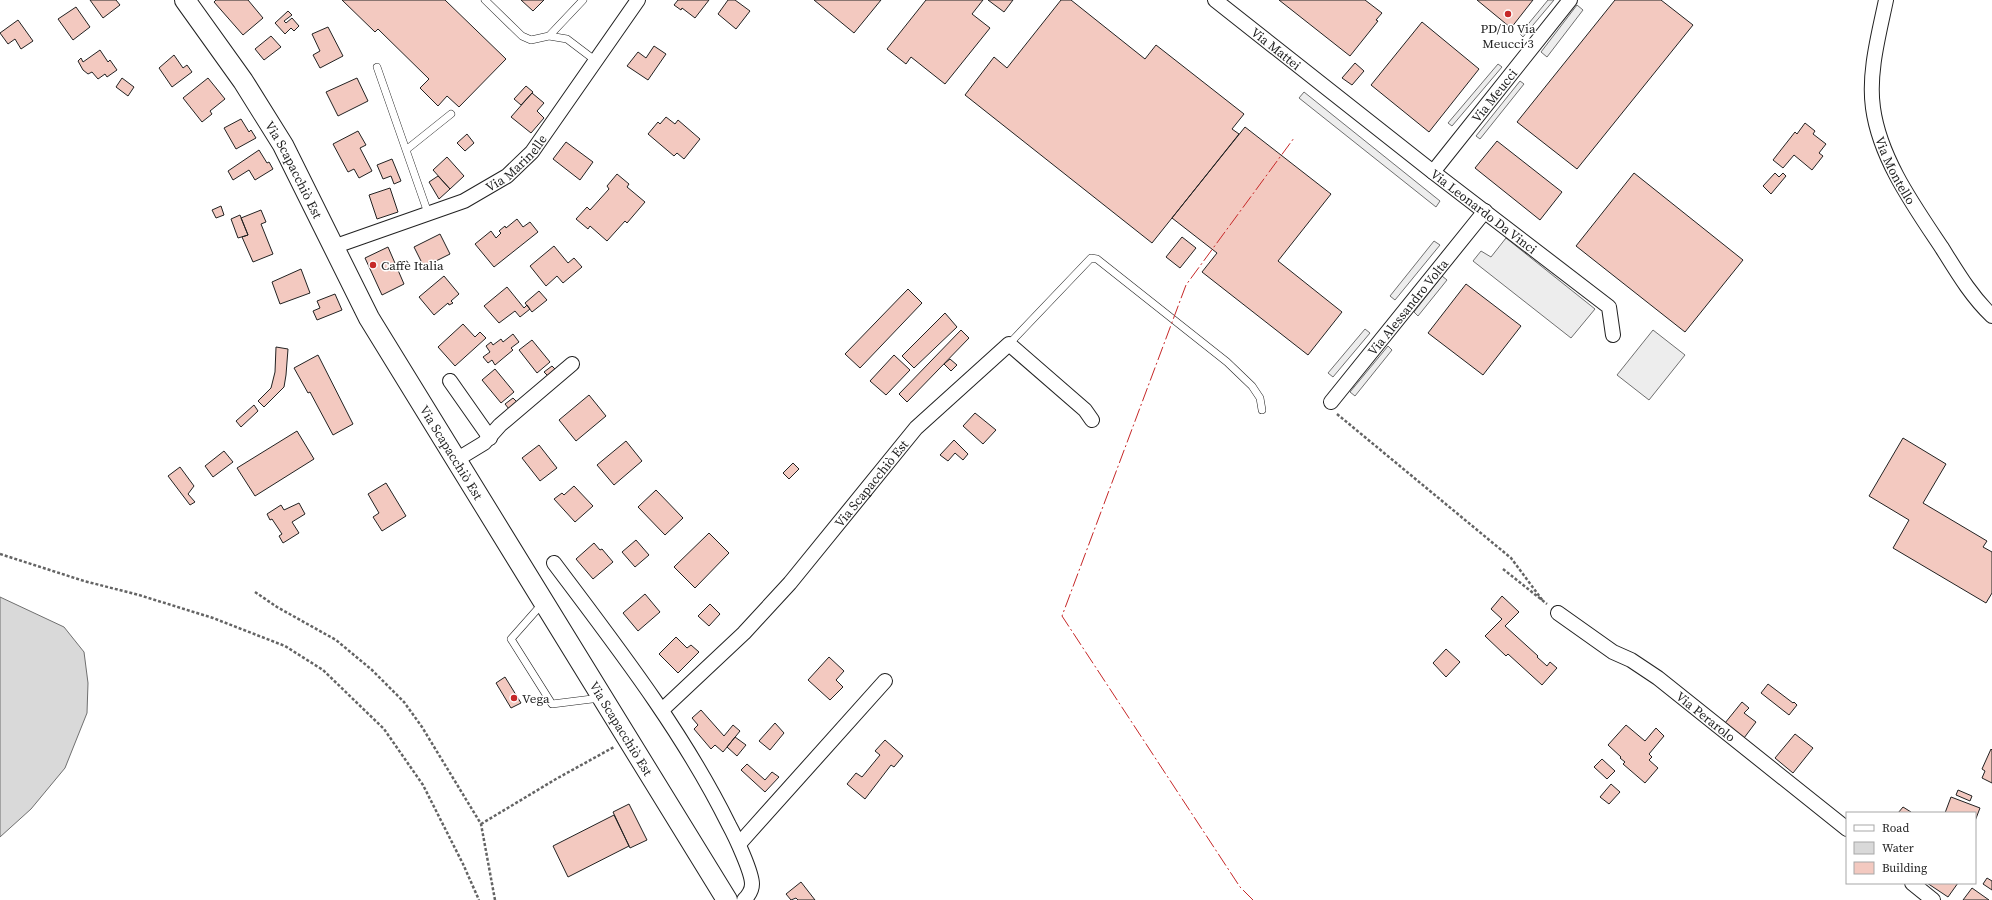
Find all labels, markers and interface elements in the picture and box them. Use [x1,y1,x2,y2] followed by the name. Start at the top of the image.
[1503,9,1513,19] marker: PD/10 Via Meucci 3
[1480,20,1536,52] place label: PD/10 Via Meucci 3
[1247,24,1304,74] street label: Via Mattei
[1468,65,1521,126] street label: Via Meucci
[261,118,326,222] street label: Via Scapacchiò Est
[483,131,551,196] street label: Via Marinelle
[1871,134,1919,208] street label: Via Montello
[1427,165,1540,258] street label: Via Leonardo Da Vinci
[1364,255,1452,359] street label: Via Alessandro Volta
[381,257,444,274] place label: Caffè Italia
[368,260,378,270] marker: Caffè Italia
[416,402,487,504] street label: Via Scapacchiò Est
[831,436,913,531] street label: Via Scapacchiò Est
[586,678,657,780] street label: Via Scapacchiò Est
[1673,688,1739,746] street label: Via Perarolo
[522,690,550,707] place label: Vega
[509,693,519,703] marker: Vega
[1846,812,1976,884] legend
[1882,820,1909,836] text: Road
[1882,840,1914,856] text: Water
[1882,860,1927,876] text: Building

